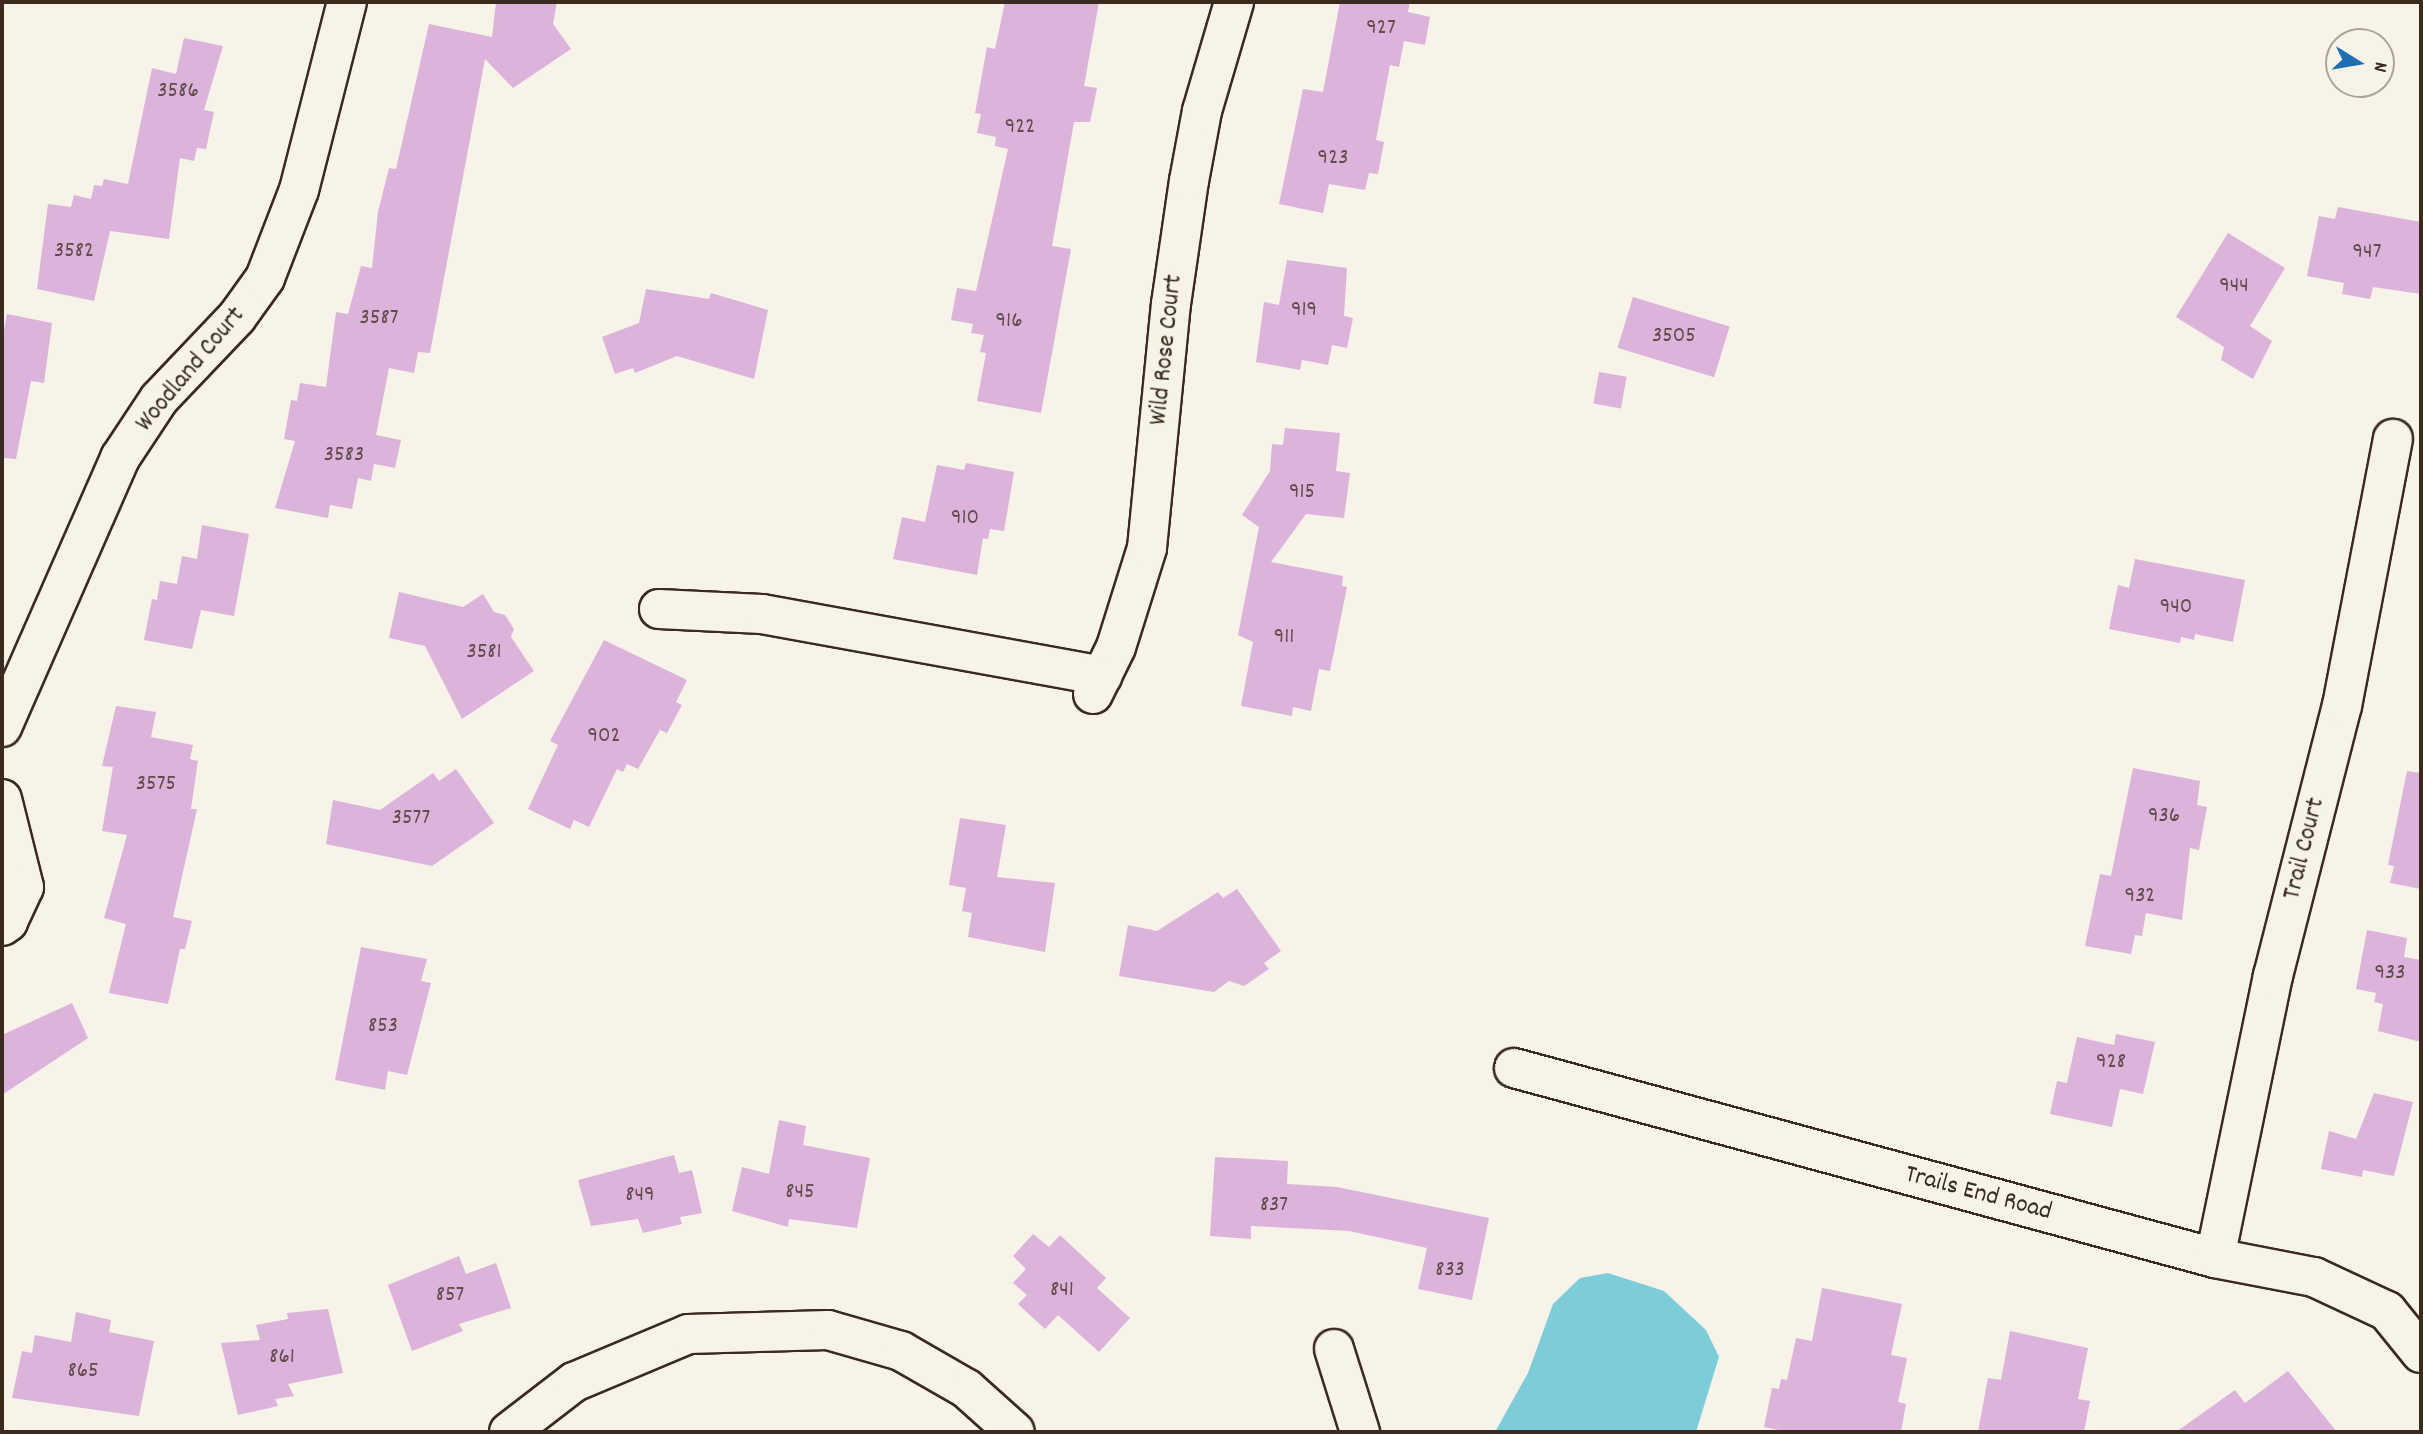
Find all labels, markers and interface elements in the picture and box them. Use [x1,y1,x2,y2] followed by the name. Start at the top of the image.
[1366,15,1396,43] house number: 927
[2325,28,2395,98] north arrow
[2365,60,2393,74] text: N
[157,78,199,106] house number: 3586
[1005,114,1035,142] house number: 922
[1318,145,1348,173] house number: 923
[54,238,94,266] house number: 3582
[2353,239,2381,267] house number: 947
[1144,273,1190,427] street label: Wild Rose Court
[2219,273,2249,301] house number: 944
[1291,297,1317,325] house number: 919
[130,301,252,439] street label: Woodland Court
[360,305,398,333] house number: 3587
[996,308,1022,336] house number: 916
[1652,323,1696,351] house number: 3505
[324,442,364,470] house number: 3583
[1289,479,1315,507] house number: 915
[951,505,979,533] house number: 910
[2160,594,2192,622] house number: 940
[1274,624,1294,652] house number: 911
[466,639,502,667] house number: 3581
[587,723,621,751] house number: 902
[136,771,176,799] house number: 3575
[2277,795,2333,903] street label: Trail Court
[2148,803,2180,831] house number: 936
[392,805,430,833] house number: 3577
[2125,883,2155,911] house number: 932
[2375,960,2405,988] house number: 933
[368,1013,398,1041] house number: 853
[2096,1049,2126,1077] house number: 928
[1901,1159,2055,1229] street label: Trails End Road
[785,1179,815,1207] house number: 845
[625,1182,655,1210] house number: 849
[1260,1192,1288,1220] house number: 837
[1435,1257,1465,1285] house number: 833
[1050,1277,1074,1305] house number: 841
[436,1282,464,1310] house number: 857
[269,1344,295,1372] house number: 861
[67,1358,99,1386] house number: 865

